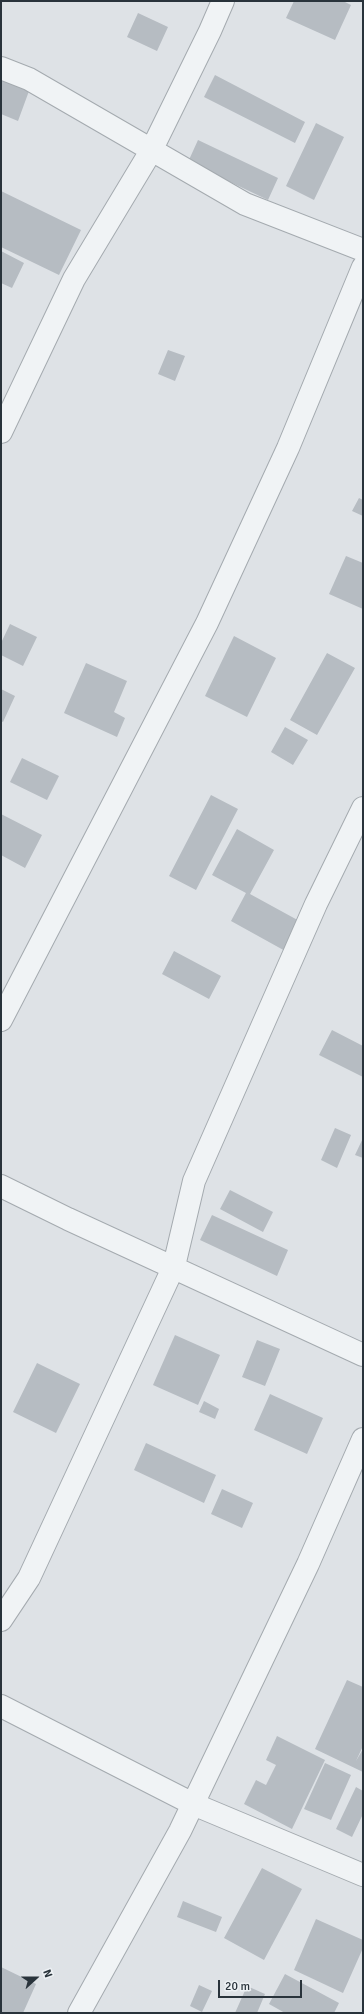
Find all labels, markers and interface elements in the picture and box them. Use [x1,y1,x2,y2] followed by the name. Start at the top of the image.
[16,1958,56,1998] north arrow
[40,1968,55,1979] text: N
[220,1972,304,1998] scale bar
[225,1979,250,1994] text: 20 m

